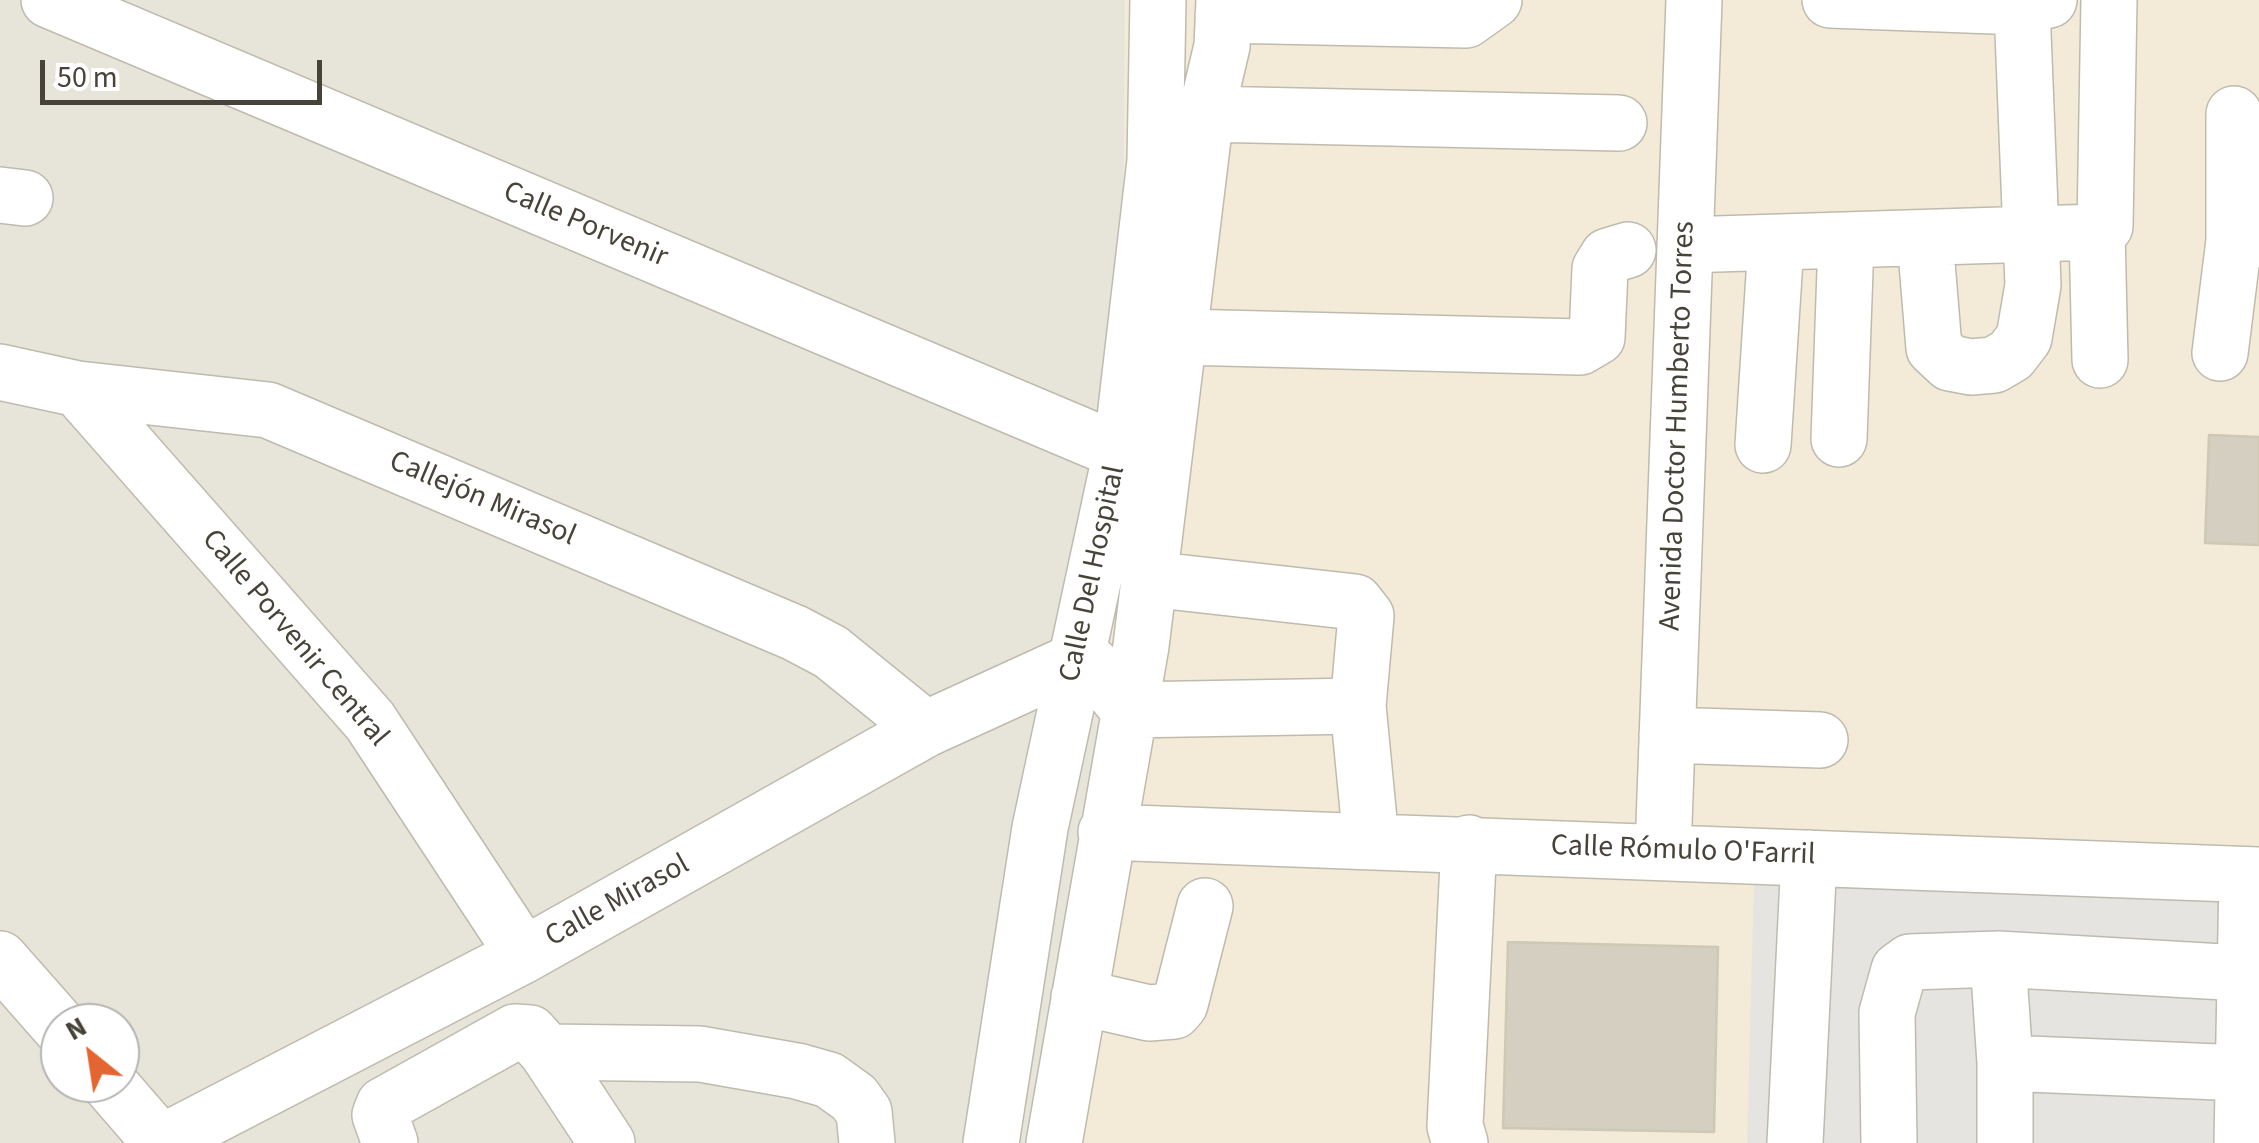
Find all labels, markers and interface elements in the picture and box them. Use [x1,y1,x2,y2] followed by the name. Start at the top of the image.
[45,40,328,102] scale bar
[57,56,118,99] text: 50 m
[497,175,673,277] street label: Calle Porvenir
[1654,221,1704,631] street label: Avenida Doctor Humberto Torres
[383,445,581,555] street label: Callejón Mirasol
[1054,463,1134,685] street label: Calle Del Hospital
[193,523,395,755] street label: Calle Porvenir Central
[1550,829,1816,875] street label: Calle Rómulo O'Farril
[540,848,696,956] street label: Calle Mirasol
[40,1003,140,1103] north arrow
[58,1007,94,1051] text: N

